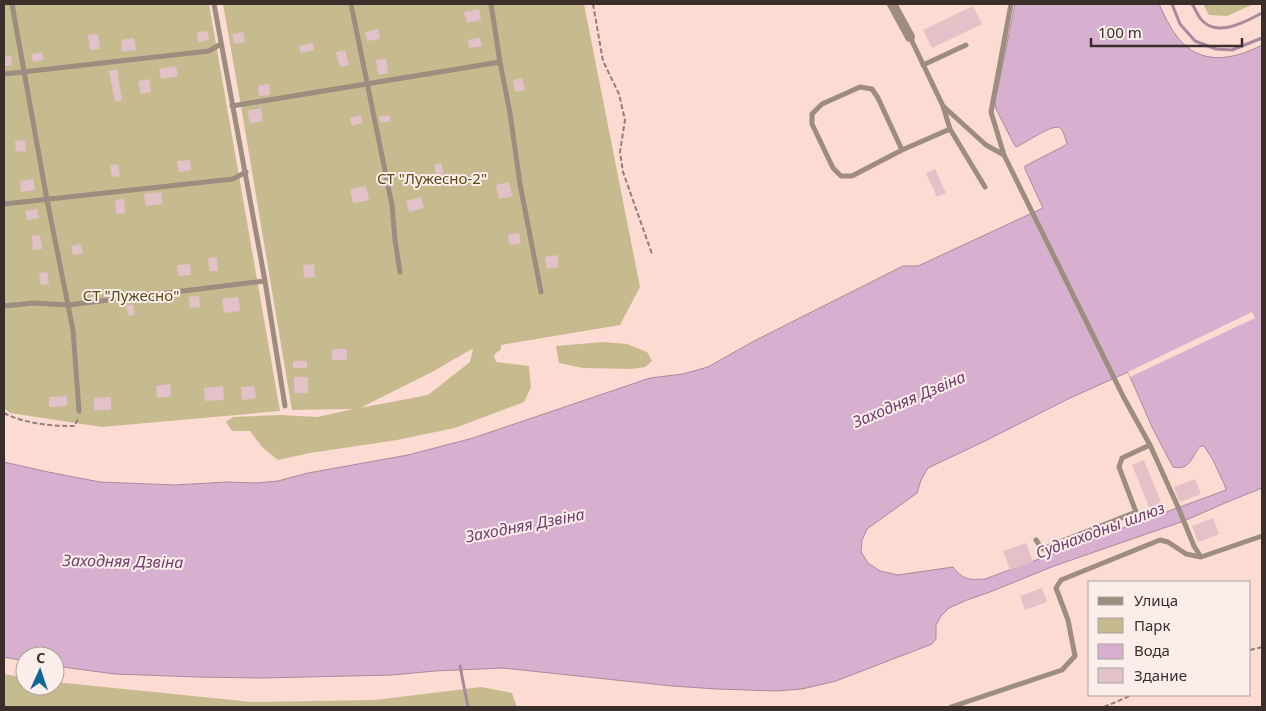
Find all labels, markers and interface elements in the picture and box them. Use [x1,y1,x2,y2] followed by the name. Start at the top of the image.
[1091,15,1242,47] scale bar
[1098,22,1142,42] text: 100 m
[377,168,487,188] park label: СТ "Лужесно-2"
[83,285,179,305] park label: СТ "Лужесно"
[848,365,969,433] water label: Заходняя Дзвіна
[1032,496,1168,564] water label: Суднаходны шлюз
[463,503,586,548] water label: Заходняя Дзвіна
[61,549,184,573] water label: Заходняя Дзвіна
[1088,581,1251,696] legend
[1134,590,1178,610] text: Улица
[1134,615,1170,635] text: Парк
[1134,640,1170,660] text: Вода
[15,646,65,696] north arrow
[36,648,46,667] text: С
[1134,665,1187,685] text: Здание

